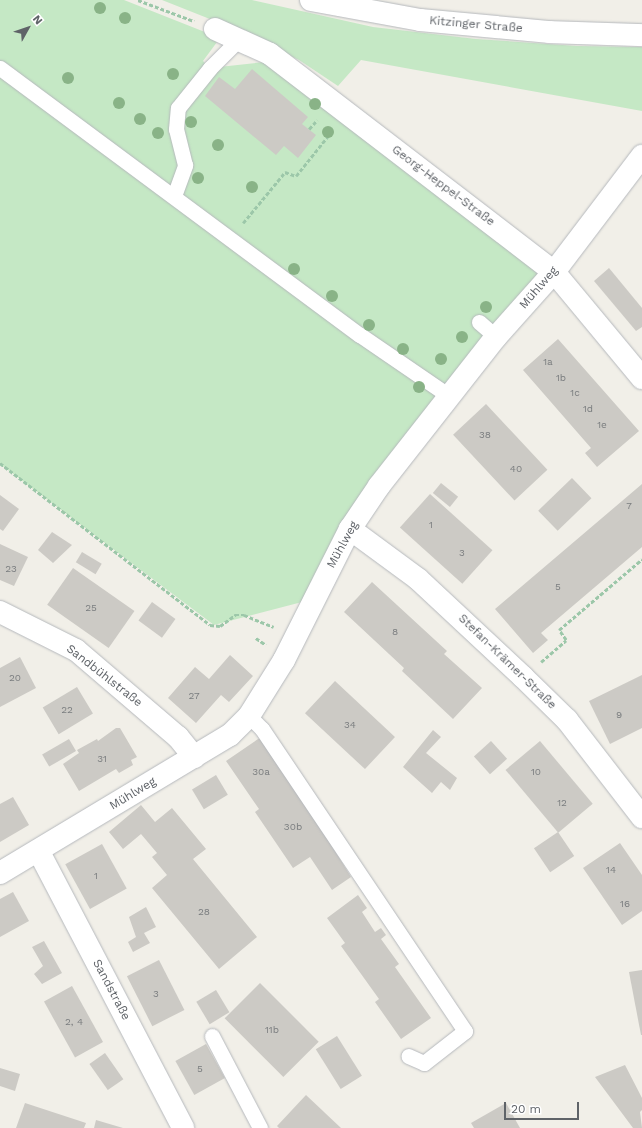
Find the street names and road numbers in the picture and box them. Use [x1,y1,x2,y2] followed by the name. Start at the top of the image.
[429,14,523,36] street label: Kitzinger Straße
[389,143,497,229] street label: Georg-Heppel-Straße
[517,264,561,312] street label: Mühlweg
[324,519,362,571] street label: Mühlweg
[455,612,559,712] street label: Stefan-Krämer-Straße
[63,642,145,710] street label: Sandbühlstraße
[107,775,159,813] street label: Mühlweg
[89,957,133,1023] street label: Sandstraße

